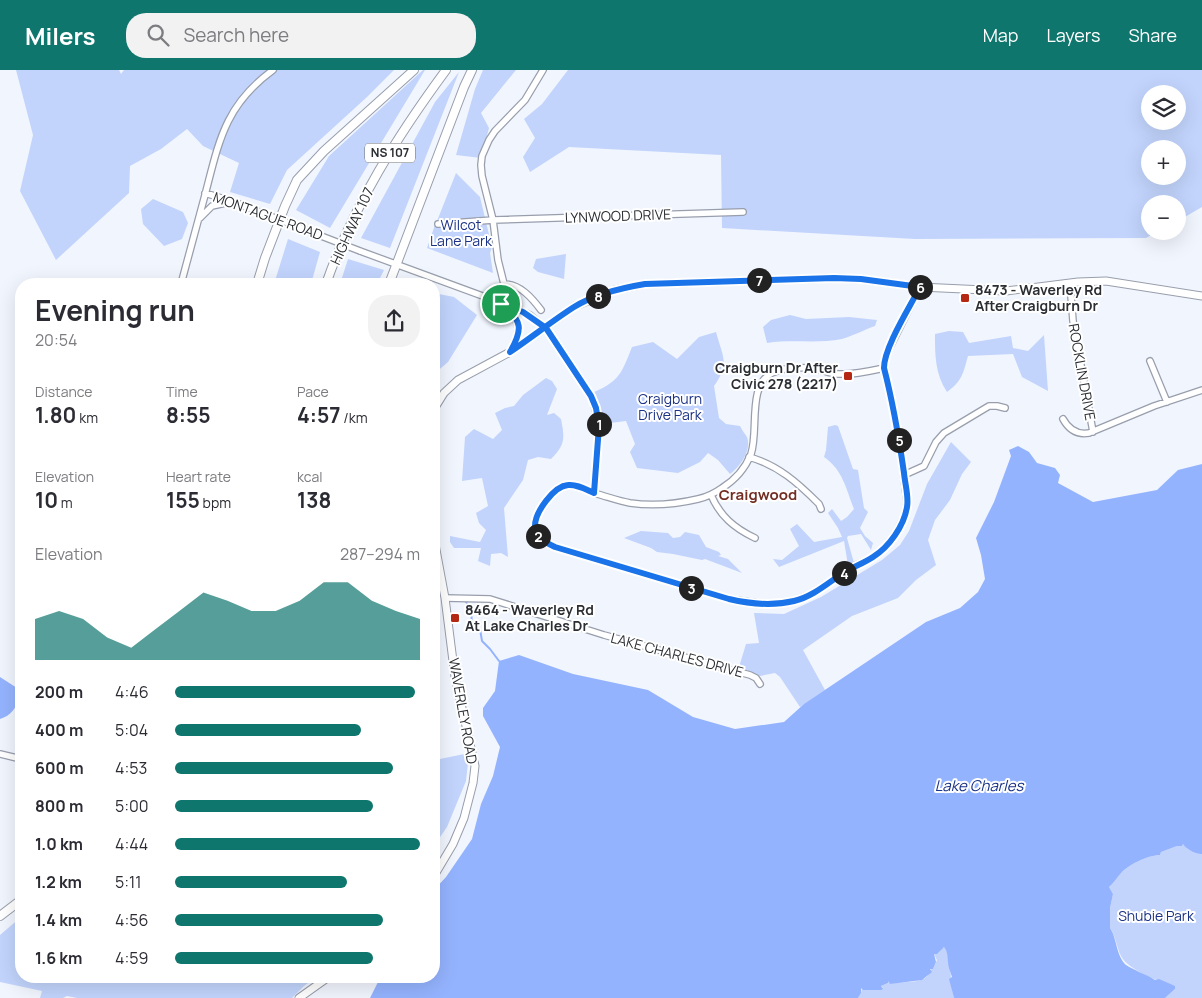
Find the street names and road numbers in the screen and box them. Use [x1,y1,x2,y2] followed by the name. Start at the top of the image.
[365,144,415,162] road number: NS 107
[325,184,378,268] street label: HIGHWAY 107
[211,187,326,244] street label: MONTAGUE ROAD
[565,204,671,227] street label: LYNWOOD DRIVE
[1065,322,1100,422] street label: ROCKLIN DRIVE
[609,628,746,681] street label: LAKE CHARLES DRIVE
[445,656,482,765] street label: WAVERLEY ROAD

